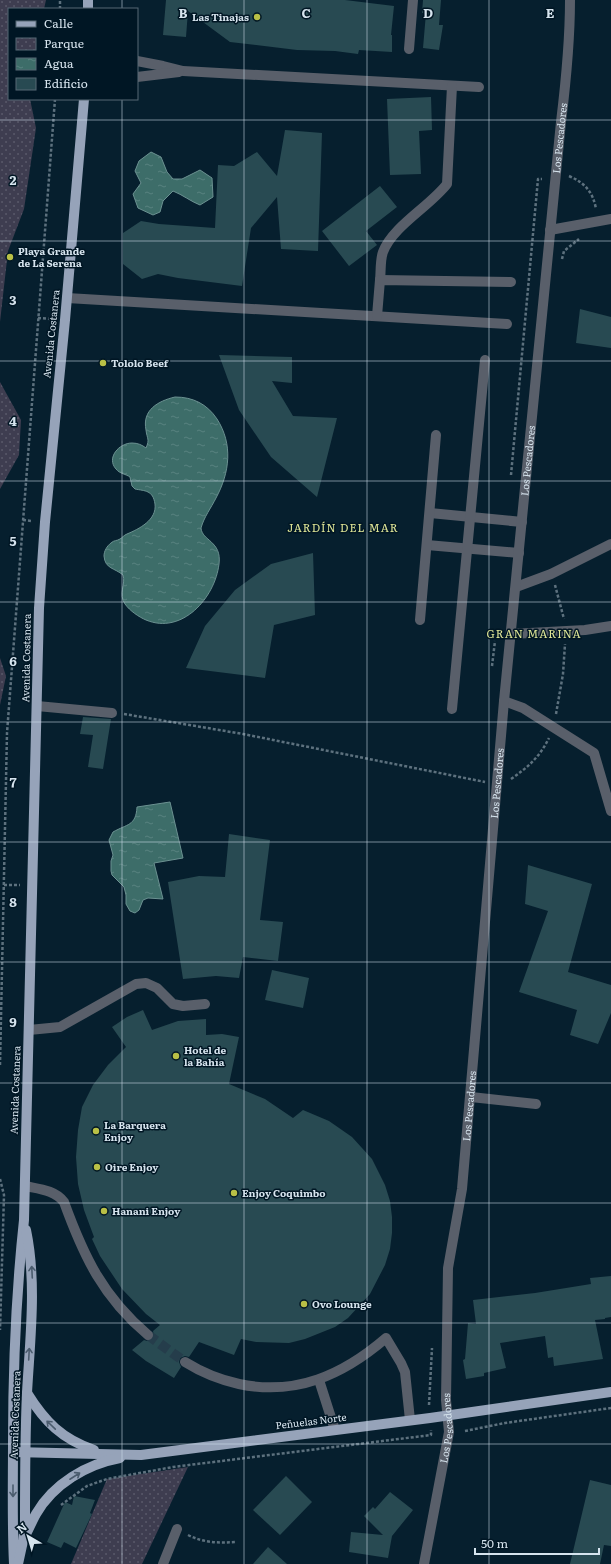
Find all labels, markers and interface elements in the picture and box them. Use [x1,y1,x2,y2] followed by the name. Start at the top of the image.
[179,3,188,22] text: B
[301,3,311,22] text: C
[423,3,433,22] text: D
[546,3,555,22] text: E
[8,8,138,100] legend
[192,9,249,24] place label: Las Tinajas
[252,12,262,22] marker: Las Tinajas
[44,14,73,32] text: Calle
[44,34,84,52] text: Parque
[44,54,74,72] text: Agua
[44,74,88,92] text: Edificio
[548,102,570,174] street label: Los Pescadores
[10,170,17,189] text: 2
[18,243,85,270] place label: Playa Grande de La Serena
[5,252,15,262] marker: Playa Grande de La Serena
[38,288,63,379] street label: Avenida Costanera
[9,290,17,309] text: 3
[111,355,170,370] place label: Tololo Beef
[98,358,108,368] marker: Tololo Beef
[9,411,17,430] text: 4
[516,424,538,497] street label: Los Pescadores
[287,519,399,535] district label: JARDÍN DEL MAR
[9,531,17,550] text: 5
[17,613,34,703] street label: Avenida Costanera
[486,625,582,641] district label: GRAN MARINA
[9,651,17,670] text: 6
[486,747,507,819] street label: Los Pescadores
[9,772,17,791] text: 7
[9,892,17,911] text: 8
[9,1012,17,1031] text: 9
[184,1042,226,1069] place label: Hotel de la Bahía
[5,1045,24,1135] street label: Avenida Costanera
[171,1051,181,1061] marker: Hotel de la Bahía
[458,1070,479,1142] street label: Los Pescadores
[104,1117,166,1144] place label: La Barquera Enjoy
[91,1126,101,1136] marker: La Barquera Enjoy
[105,1159,159,1174] place label: Oire Enjoy
[92,1162,102,1172] marker: Oire Enjoy
[242,1185,326,1200] place label: Enjoy Coquimbo
[229,1188,239,1198] marker: Enjoy Coquimbo
[112,1203,181,1218] place label: Hanani Enjoy
[99,1206,109,1216] marker: Hanani Enjoy
[28,1266,35,1279] one-way arrow
[312,1296,372,1311] place label: Ovo Lounge
[299,1299,309,1309] marker: Ovo Lounge
[26,1348,33,1361] one-way arrow
[5,1370,24,1460] street label: Avenida Costanera
[435,1393,456,1464] street label: Los Pescadores
[275,1409,347,1432] street label: Peñuelas Norte
[46,1420,56,1430] one-way arrow
[69,1472,80,1480] one-way arrow
[9,1484,17,1497] one-way arrow
[8,1516,48,1556] north arrow
[13,1518,30,1536] text: N
[475,1530,599,1556] scale bar
[481,1534,508,1552] text: 50 m

